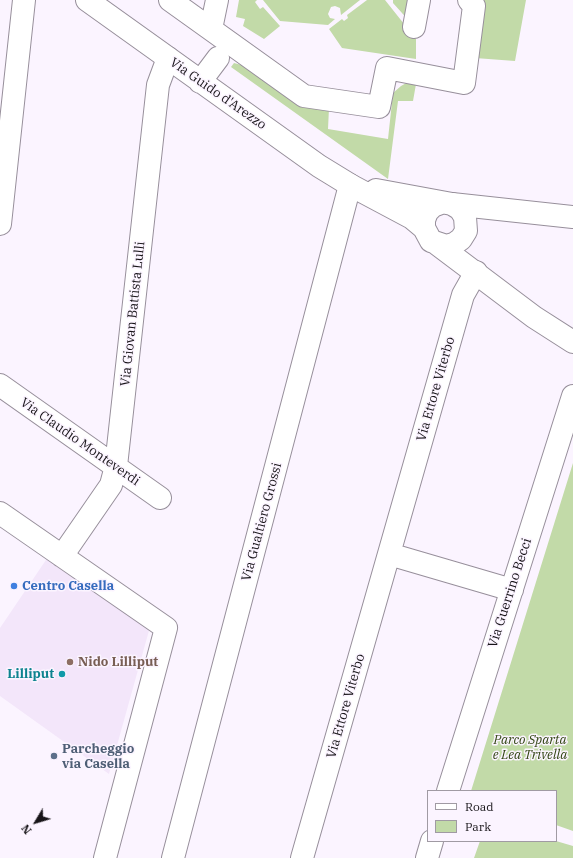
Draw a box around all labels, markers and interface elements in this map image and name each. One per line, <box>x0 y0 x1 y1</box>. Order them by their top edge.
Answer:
street label: Via Guido d'Arezzo <box>167 55 269 133</box>
street label: Via Giovan Battista Lulli <box>118 241 148 387</box>
street label: Via Ettore Viterbo <box>414 335 458 443</box>
street label: Via Claudio Monteverdi <box>17 395 143 489</box>
street label: Via Gualtiero Grossi <box>239 461 285 583</box>
street label: Via Guerrino Becci <box>485 536 535 650</box>
place label: Centro Casella <box>22 578 114 594</box>
marker: Centro Casella <box>9 581 19 591</box>
street label: Via Ettore Viterbo <box>324 652 368 760</box>
place label: Nido Lilliput <box>78 654 158 670</box>
marker: Nido Lilliput <box>65 657 75 667</box>
place label: Lilliput <box>7 666 54 682</box>
marker: Lilliput <box>57 669 67 679</box>
park label: Parco Sparta e Lea Trivella <box>493 732 567 763</box>
place label: Parcheggio via Casella <box>62 741 134 772</box>
marker: Parcheggio via Casella <box>49 751 59 761</box>
legend <box>427 790 557 842</box>
text: Road <box>465 799 494 814</box>
north arrow <box>16 802 56 842</box>
text: Park <box>465 819 491 834</box>
text: N <box>18 822 35 837</box>

